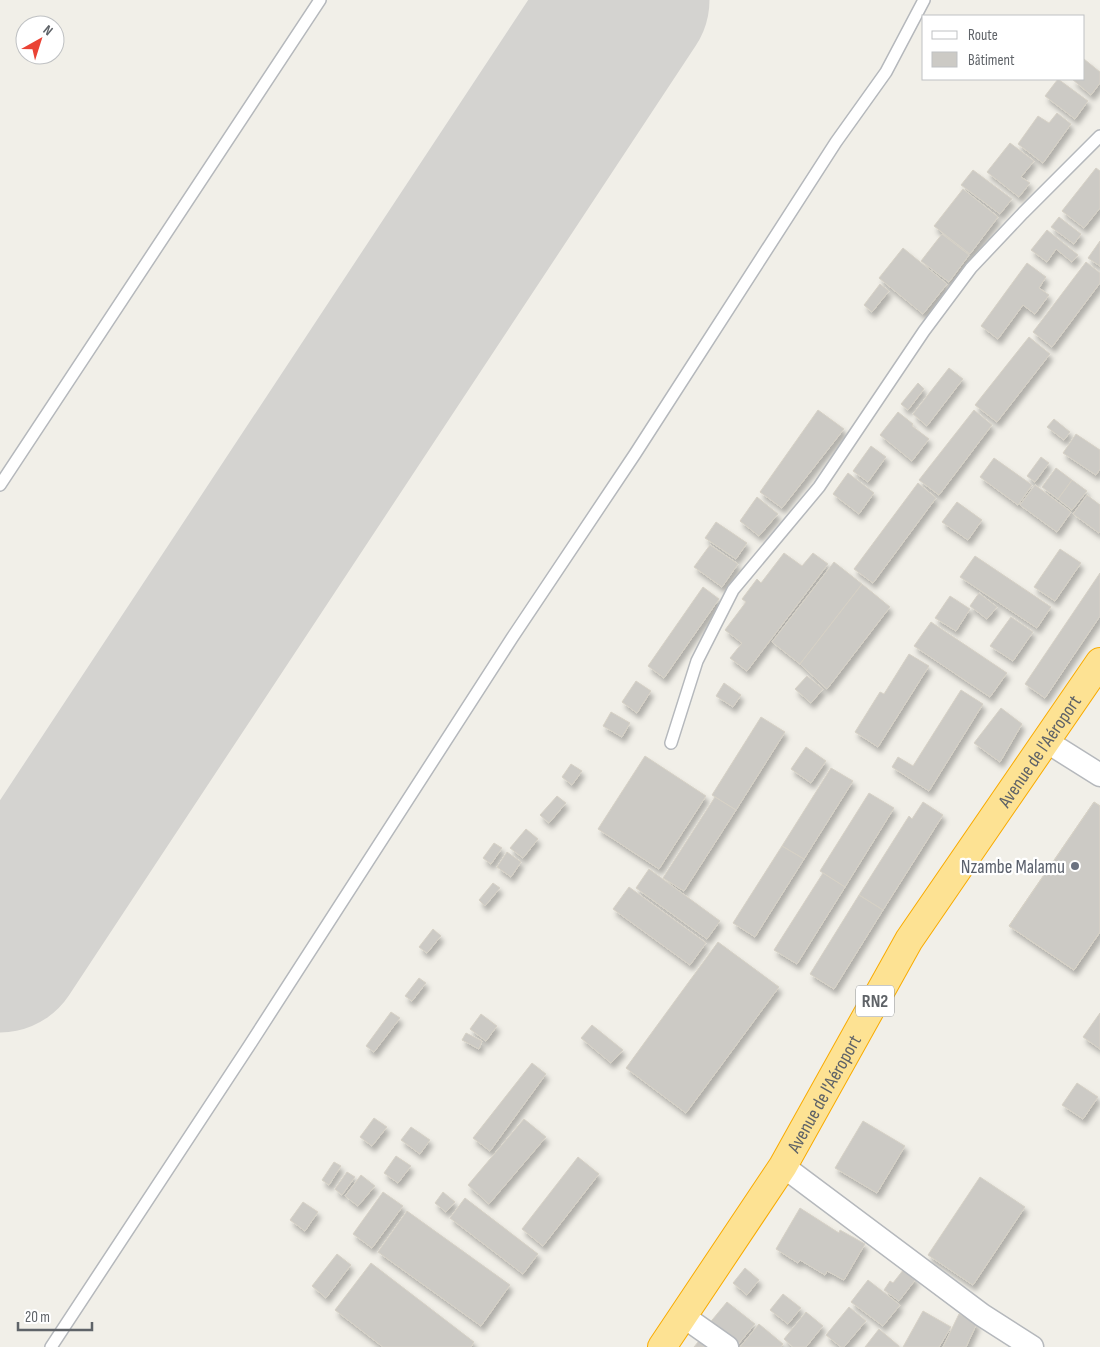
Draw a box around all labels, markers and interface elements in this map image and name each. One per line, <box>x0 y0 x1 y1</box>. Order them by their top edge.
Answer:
north arrow <box>15 15 65 65</box>
legend <box>922 15 1085 80</box>
text: N <box>40 21 56 39</box>
text: Route <box>968 26 998 45</box>
text: Bâtiment <box>968 51 1015 70</box>
street label: Avenue de l'Aéroport <box>993 691 1087 813</box>
place label: Nzambe Malamu <box>961 856 1065 879</box>
marker: Nzambe Malamu <box>1069 860 1081 872</box>
road number: RN2 <box>856 986 894 1016</box>
street label: Avenue de l'Aéroport <box>782 1031 867 1158</box>
scale bar <box>18 1300 91 1332</box>
text: 20 m <box>25 1308 50 1327</box>

